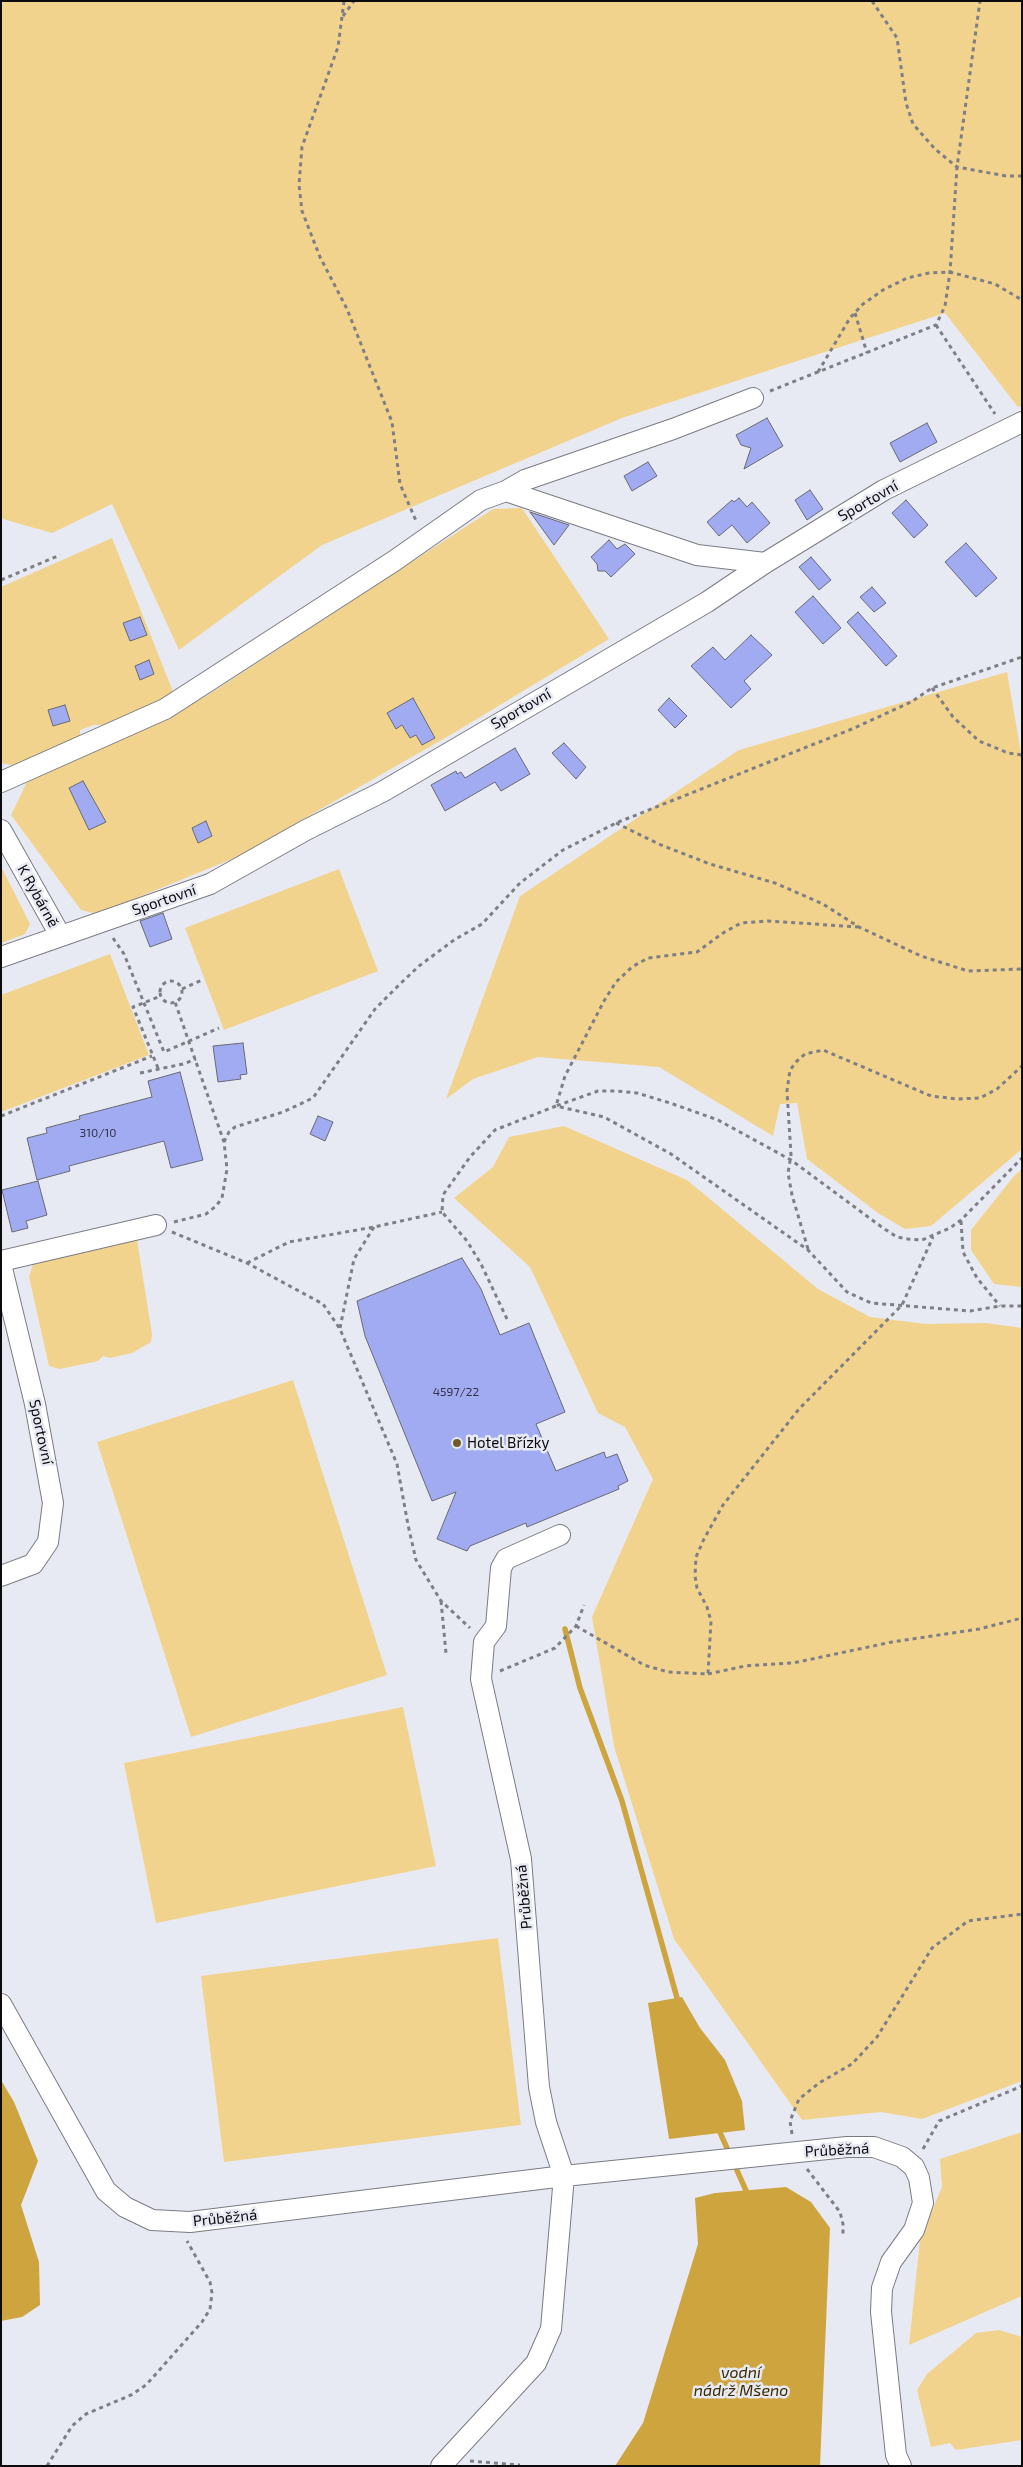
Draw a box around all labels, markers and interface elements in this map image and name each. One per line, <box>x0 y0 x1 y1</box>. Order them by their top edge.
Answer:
street label: Sportovní <box>835 477 901 525</box>
street label: Sportovní <box>488 685 554 733</box>
street label: K Rybárně <box>13 861 63 931</box>
street label: Sportovní <box>130 881 198 919</box>
house number: 310/10 <box>80 1126 116 1140</box>
house number: 4597/22 <box>433 1385 479 1399</box>
street label: Sportovní <box>25 1398 57 1466</box>
place label: Hotel Břízky <box>467 1434 549 1452</box>
marker: Hotel Břízky <box>451 1437 463 1449</box>
street label: Průběžná <box>512 1864 536 1930</box>
street label: Průběžná <box>804 2139 870 2161</box>
street label: Průběžná <box>192 2206 258 2230</box>
water label: vodní nádrž Mšeno <box>694 2363 788 2401</box>

